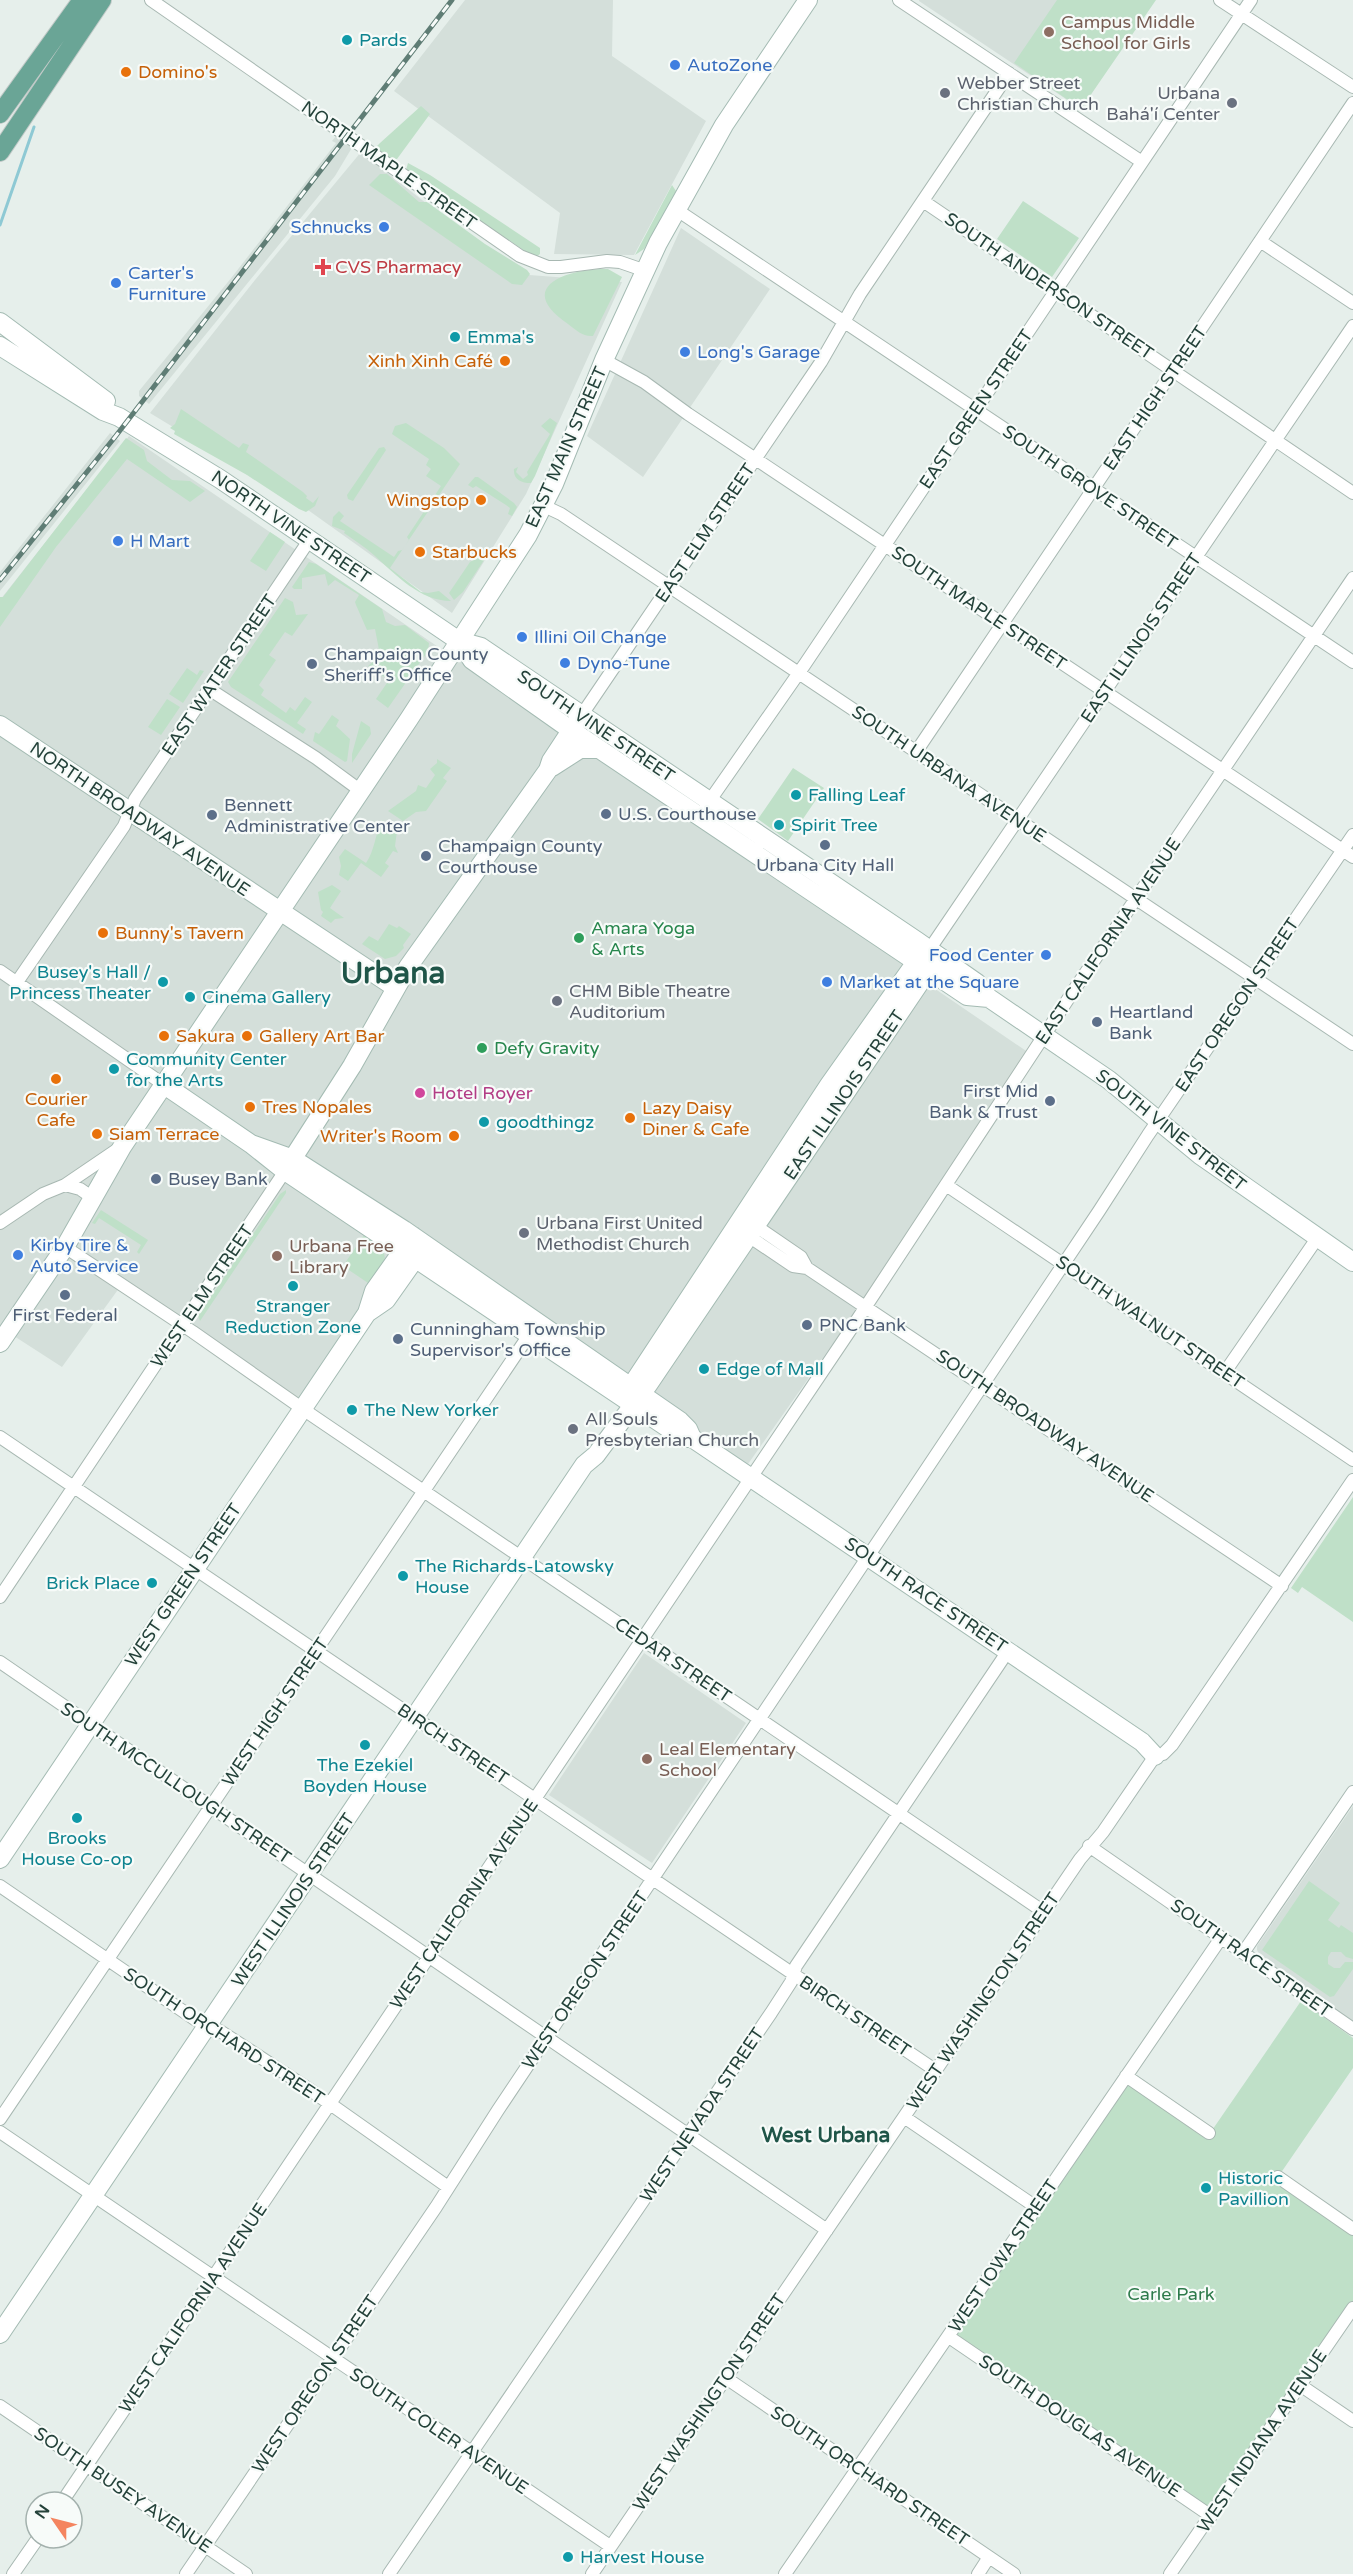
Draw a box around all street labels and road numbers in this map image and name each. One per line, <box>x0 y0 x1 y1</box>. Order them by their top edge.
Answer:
street label: NORTH MAPLE STREET <box>297 96 481 234</box>
street label: SOUTH ANDERSON STREET <box>940 208 1158 364</box>
street label: EAST HIGH STREET <box>1098 321 1212 475</box>
street label: EAST GREEN STREET <box>914 325 1038 493</box>
street label: EAST MAIN STREET <box>521 363 611 531</box>
street label: SOUTH GROVE STREET <box>998 420 1182 554</box>
street label: EAST ELM STREET <box>650 459 760 607</box>
street label: NORTH VINE STREET <box>207 465 375 589</box>
street label: SOUTH MAPLE STREET <box>887 541 1071 675</box>
street label: EAST ILLINOIS STREET <box>1076 549 1206 727</box>
street label: EAST WATER STREET <box>157 590 281 760</box>
street label: SOUTH VINE STREET <box>513 665 679 787</box>
street label: SOUTH URBANA AVENUE <box>848 701 1050 847</box>
street label: NORTH BROADWAY AVENUE <box>26 737 254 901</box>
street label: EAST CALIFORNIA AVENUE <box>1031 834 1185 1048</box>
street label: EAST OREGON STREET <box>1170 914 1304 1096</box>
street label: EAST ILLINOIS STREET <box>779 1006 909 1184</box>
street label: SOUTH VINE STREET <box>1091 1064 1251 1196</box>
street label: WEST ELM STREET <box>146 1220 258 1372</box>
street label: SOUTH WALNUT STREET <box>1052 1251 1248 1393</box>
street label: SOUTH BROADWAY AVENUE <box>932 1345 1158 1507</box>
street label: WEST GREEN STREET <box>120 1499 246 1671</box>
street label: SOUTH RACE STREET <box>841 1532 1012 1658</box>
street label: CEDAR STREET <box>610 1613 736 1707</box>
street label: WEST HIGH STREET <box>217 1633 333 1790</box>
street label: SOUTH MCCULLOUGH STREET <box>57 1697 295 1869</box>
street label: BIRCH STREET <box>393 1699 513 1789</box>
street label: WEST CALIFORNIA AVENUE <box>385 1795 543 2013</box>
street label: WEST ILLINOIS STREET <box>227 1809 359 1991</box>
street label: WEST OREGON STREET <box>517 1887 653 2073</box>
street label: WEST WASHINGTON STREET <box>902 1888 1064 2114</box>
street label: SOUTH RACE STREET <box>1166 1894 1336 2022</box>
street label: SOUTH ORCHARD STREET <box>120 1963 328 2109</box>
street label: BIRCH STREET <box>795 1971 915 2061</box>
street label: WEST NEVADA STREET <box>635 2023 769 2207</box>
street label: WEST IOWA STREET <box>944 2175 1062 2337</box>
street label: WEST CALIFORNIA AVENUE <box>114 2199 272 2417</box>
street label: WEST WASHINGTON STREET <box>628 2289 790 2515</box>
street label: WEST OREGON STREET <box>247 2291 383 2477</box>
street label: WEST INDIANA AVENUE <box>1192 2345 1332 2537</box>
street label: SOUTH DOUGLAS AVENUE <box>975 2350 1185 2502</box>
street label: SOUTH COLER AVENUE <box>345 2363 533 2499</box>
street label: SOUTH ORCHARD STREET <box>767 2401 973 2551</box>
street label: SOUTH BUSEY AVENUE <box>30 2422 216 2558</box>

